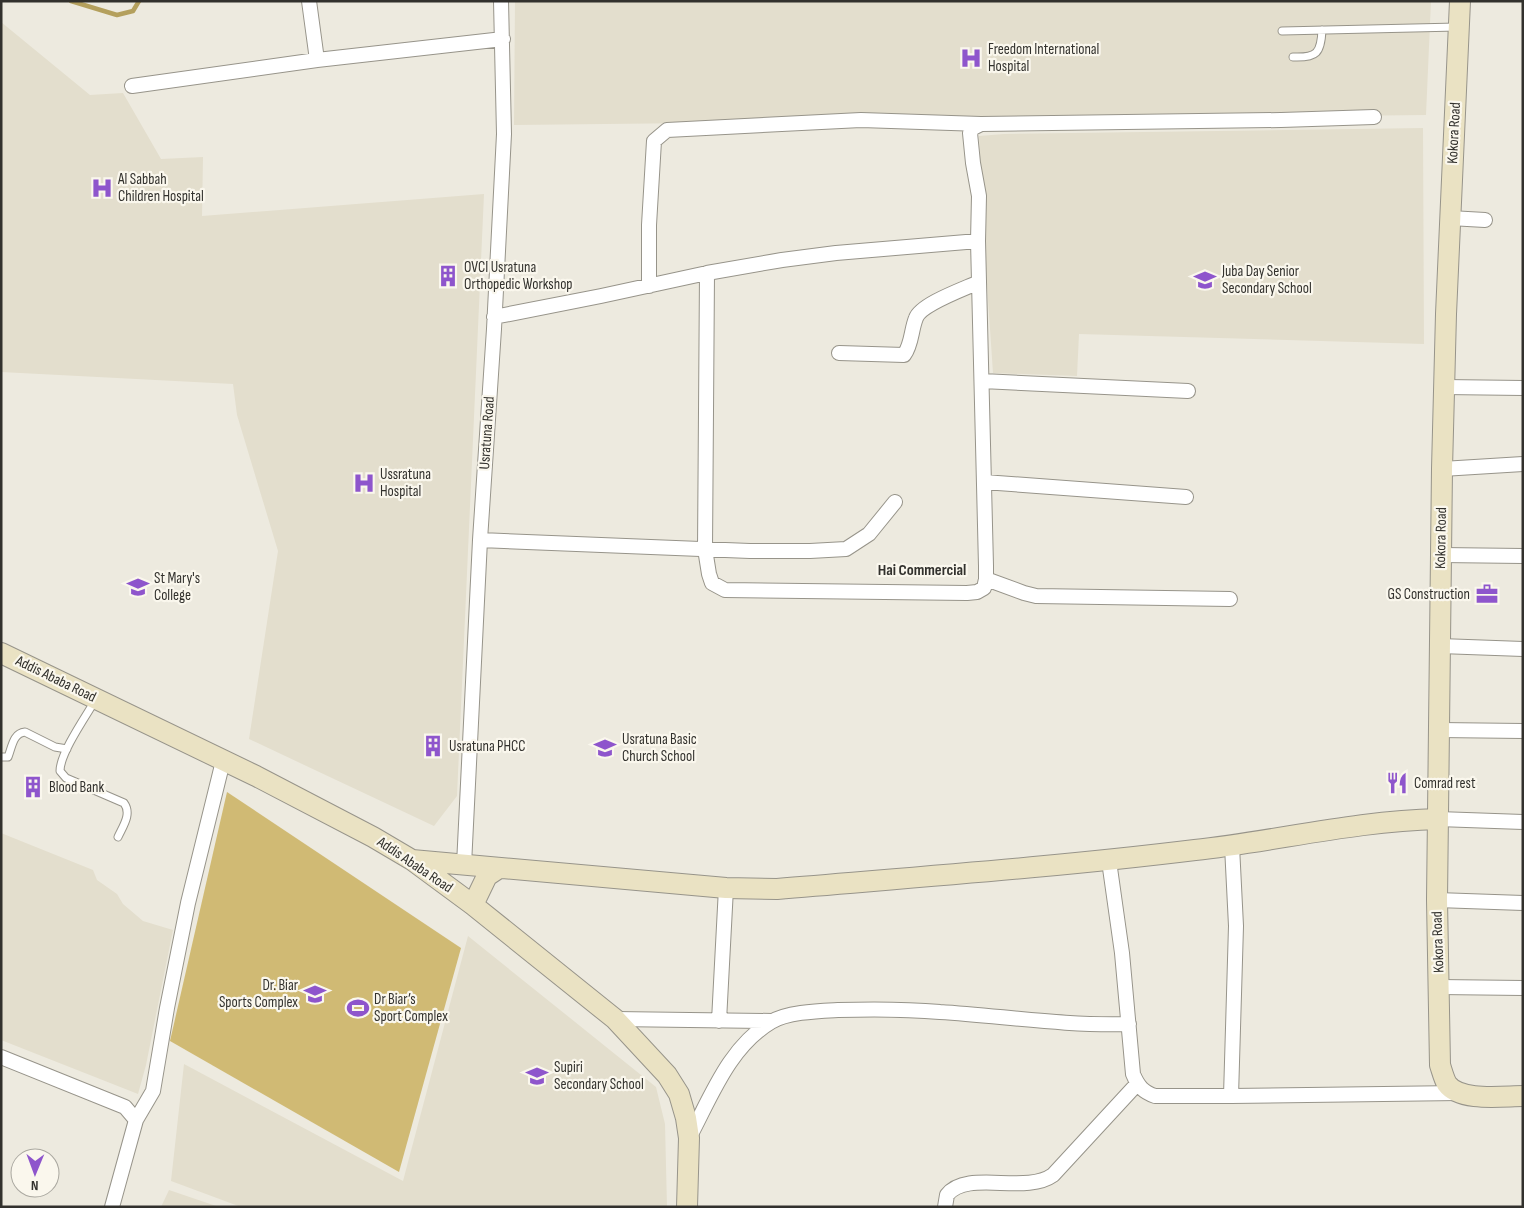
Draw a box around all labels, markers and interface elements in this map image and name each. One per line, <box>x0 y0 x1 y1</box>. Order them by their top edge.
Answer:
place label: Freedom International Hospital <box>988 40 1099 76</box>
hospital icon: Freedom International Hospital <box>958 45 984 71</box>
street label: Kokora Road <box>1443 102 1465 164</box>
place label: Al Sabbah Children Hospital <box>117 170 204 206</box>
hospital icon: Al Sabbah Children Hospital <box>89 175 115 201</box>
place label: OVCI Usratuna Orthopedic Workshop <box>464 258 573 294</box>
place label: Juba Day Senior Secondary School <box>1221 262 1312 298</box>
building icon: OVCI Usratuna Orthopedic Workshop <box>435 263 461 289</box>
school or university icon: Juba Day Senior Secondary School <box>1192 267 1218 293</box>
street label: Usratuna Road <box>475 396 499 470</box>
place label: Ussratuna Hospital <box>380 465 431 501</box>
hospital icon: Ussratuna Hospital <box>351 470 377 496</box>
street label: Kokora Road <box>1431 507 1451 569</box>
district label: Hai Commercial <box>878 561 966 580</box>
place label: St Mary's College <box>154 569 200 605</box>
school or university icon: St Mary's College <box>125 574 151 600</box>
office icon: GS Construction <box>1474 581 1500 607</box>
place label: GS Construction <box>1387 585 1470 604</box>
street label: Addis Ababa Road <box>12 651 99 707</box>
place label: Usratuna Basic Church School <box>622 730 697 766</box>
building icon: Usratuna PHCC <box>420 733 446 759</box>
school or university icon: Usratuna Basic Church School <box>592 735 618 761</box>
place label: Usratuna PHCC <box>449 737 526 756</box>
restaurant icon: Comrad rest <box>1384 770 1410 796</box>
building icon: Blood Bank <box>20 774 46 800</box>
place label: Comrad rest <box>1414 774 1476 793</box>
place label: Blood Bank <box>49 778 104 797</box>
street label: Addis Ababa Road <box>373 832 456 897</box>
street label: Kokora Road <box>1427 911 1449 973</box>
place label: Dr. Biar Sports Complex <box>219 976 299 1012</box>
school or university icon: Dr. Biar Sports Complex <box>302 981 328 1007</box>
place label: Dr Biar’s Sport Complex <box>374 990 448 1026</box>
sports icon: Dr Biar’s Sport Complex <box>345 995 371 1021</box>
place label: Supiri Secondary School <box>554 1058 644 1094</box>
school or university icon: Supiri Secondary School <box>524 1063 550 1089</box>
north arrow <box>10 1148 60 1198</box>
text: N <box>31 1177 39 1194</box>

